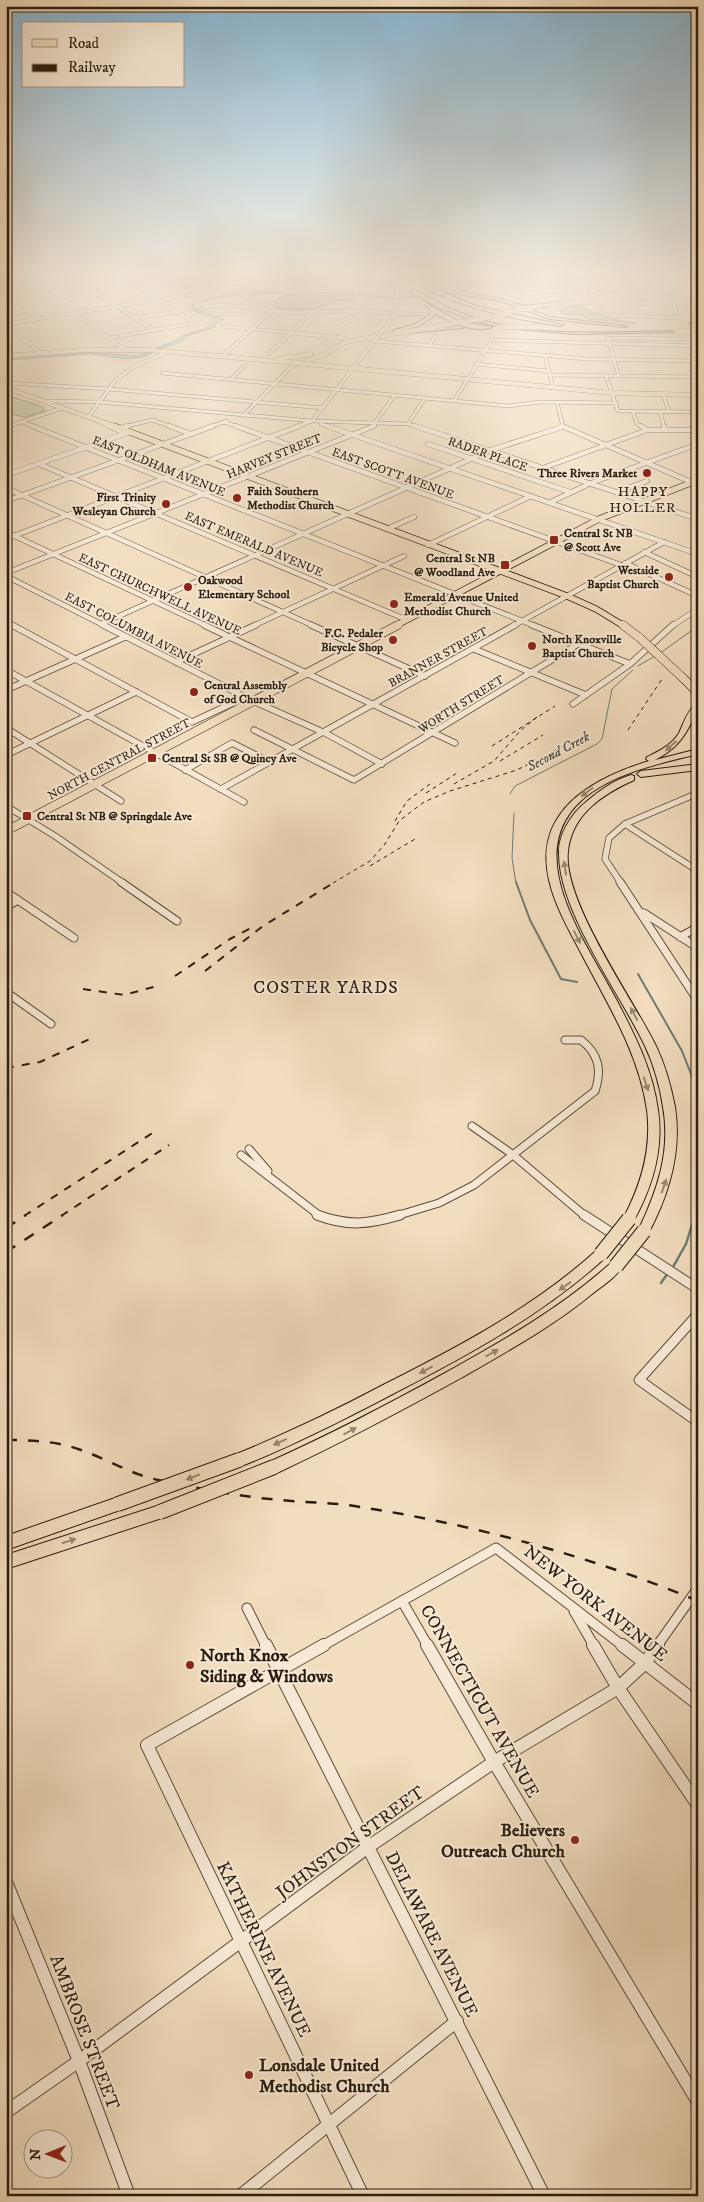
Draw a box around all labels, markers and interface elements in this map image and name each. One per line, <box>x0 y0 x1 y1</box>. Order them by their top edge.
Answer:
legend <box>22 22 185 88</box>
text: Road <box>68 34 100 53</box>
text: Railway <box>68 58 116 77</box>
street label: HARVEY STREET <box>224 431 324 482</box>
street label: EAST OLDHAM AVENUE <box>90 433 228 500</box>
street label: RADER PLACE <box>446 434 530 475</box>
street label: EAST SCOTT AVENUE <box>330 444 456 503</box>
place label: Three Rivers Market <box>536 466 637 481</box>
marker: Three Rivers Market <box>641 467 653 479</box>
district label: HAPPY HOLLER <box>610 483 676 517</box>
place label: Faith Southern Methodist Church <box>247 484 335 513</box>
place label: First Trinity Wesleyan Church <box>72 490 157 519</box>
marker: Faith Southern Methodist Church <box>231 492 243 504</box>
marker: First Trinity Wesleyan Church <box>160 498 172 510</box>
street label: EAST EMERALD AVENUE <box>182 508 326 581</box>
place label: Central St NB @ Scott Ave <box>564 526 633 555</box>
marker: Central St NB @ Scott Ave <box>548 534 560 546</box>
street label: EAST CHURCHWELL AVENUE <box>76 550 244 639</box>
place label: Central St NB @ Woodland Ave <box>414 551 495 580</box>
marker: Central St NB @ Woodland Ave <box>499 559 511 571</box>
place label: Westside Baptist Church <box>587 563 660 592</box>
marker: Westside Baptist Church <box>663 571 675 583</box>
place label: Oakwood Elementary School <box>198 573 290 602</box>
marker: Oakwood Elementary School <box>182 581 194 593</box>
street label: EAST COLUMBIA AVENUE <box>62 589 206 672</box>
place label: Emerald Avenue United Methodist Church <box>404 590 519 619</box>
marker: Emerald Avenue United Methodist Church <box>388 598 400 610</box>
street label: BRANNER STREET <box>386 624 491 691</box>
place label: F.C. Pedaler Bicycle Shop <box>321 626 384 655</box>
place label: North Knoxville Baptist Church <box>542 632 622 661</box>
marker: F.C. Pedaler Bicycle Shop <box>387 634 399 646</box>
marker: North Knoxville Baptist Church <box>526 640 538 652</box>
street label: WORTH STREET <box>415 672 507 737</box>
place label: Central Assembly of God Church <box>204 678 287 707</box>
marker: Central Assembly of God Church <box>188 686 200 698</box>
street label: NORTH CENTRAL STREET <box>45 715 193 804</box>
water label: Second Creek <box>523 728 593 776</box>
one-way arrow <box>665 740 677 752</box>
place label: Central St SB @ Quincy Ave <box>162 751 297 766</box>
marker: Central St SB @ Quincy Ave <box>146 752 158 764</box>
one-way arrow <box>581 787 594 798</box>
place label: Central St NB @ Springdale Ave <box>37 809 192 824</box>
marker: Central St NB @ Springdale Ave <box>21 810 33 822</box>
one-way arrow <box>561 860 569 876</box>
one-way arrow <box>574 930 582 944</box>
district label: COSTER YARDS <box>253 977 399 999</box>
one-way arrow <box>629 1008 638 1021</box>
one-way arrow <box>643 1076 651 1091</box>
one-way arrow <box>661 1179 668 1194</box>
one-way arrow <box>558 1281 572 1291</box>
one-way arrow <box>485 1349 500 1357</box>
one-way arrow <box>419 1366 433 1374</box>
one-way arrow <box>342 1427 357 1435</box>
one-way arrow <box>273 1438 287 1446</box>
one-way arrow <box>186 1474 201 1481</box>
one-way arrow <box>62 1537 77 1545</box>
street label: NEW YORK AVENUE <box>519 1541 672 1667</box>
street label: CONNECTICUT AVENUE <box>415 1601 544 1802</box>
place label: North Knox Siding & Windows <box>200 1645 333 1688</box>
marker: North Knox Siding & Windows <box>184 1659 196 1671</box>
street label: JOHNSTON STREET <box>271 1781 429 1905</box>
place label: Believers Outreach Church <box>441 1820 566 1863</box>
marker: Believers Outreach Church <box>569 1834 581 1846</box>
street label: DELAWARE AVENUE <box>380 1848 482 2021</box>
street label: KATHERINE AVENUE <box>211 1858 315 2041</box>
street label: AMBROSE STREET <box>44 1952 124 2113</box>
place label: Lonsdale United Methodist Church <box>259 2055 390 2098</box>
marker: Lonsdale United Methodist Church <box>243 2069 255 2081</box>
north arrow <box>22 2130 72 2180</box>
text: N <box>27 2148 45 2160</box>

